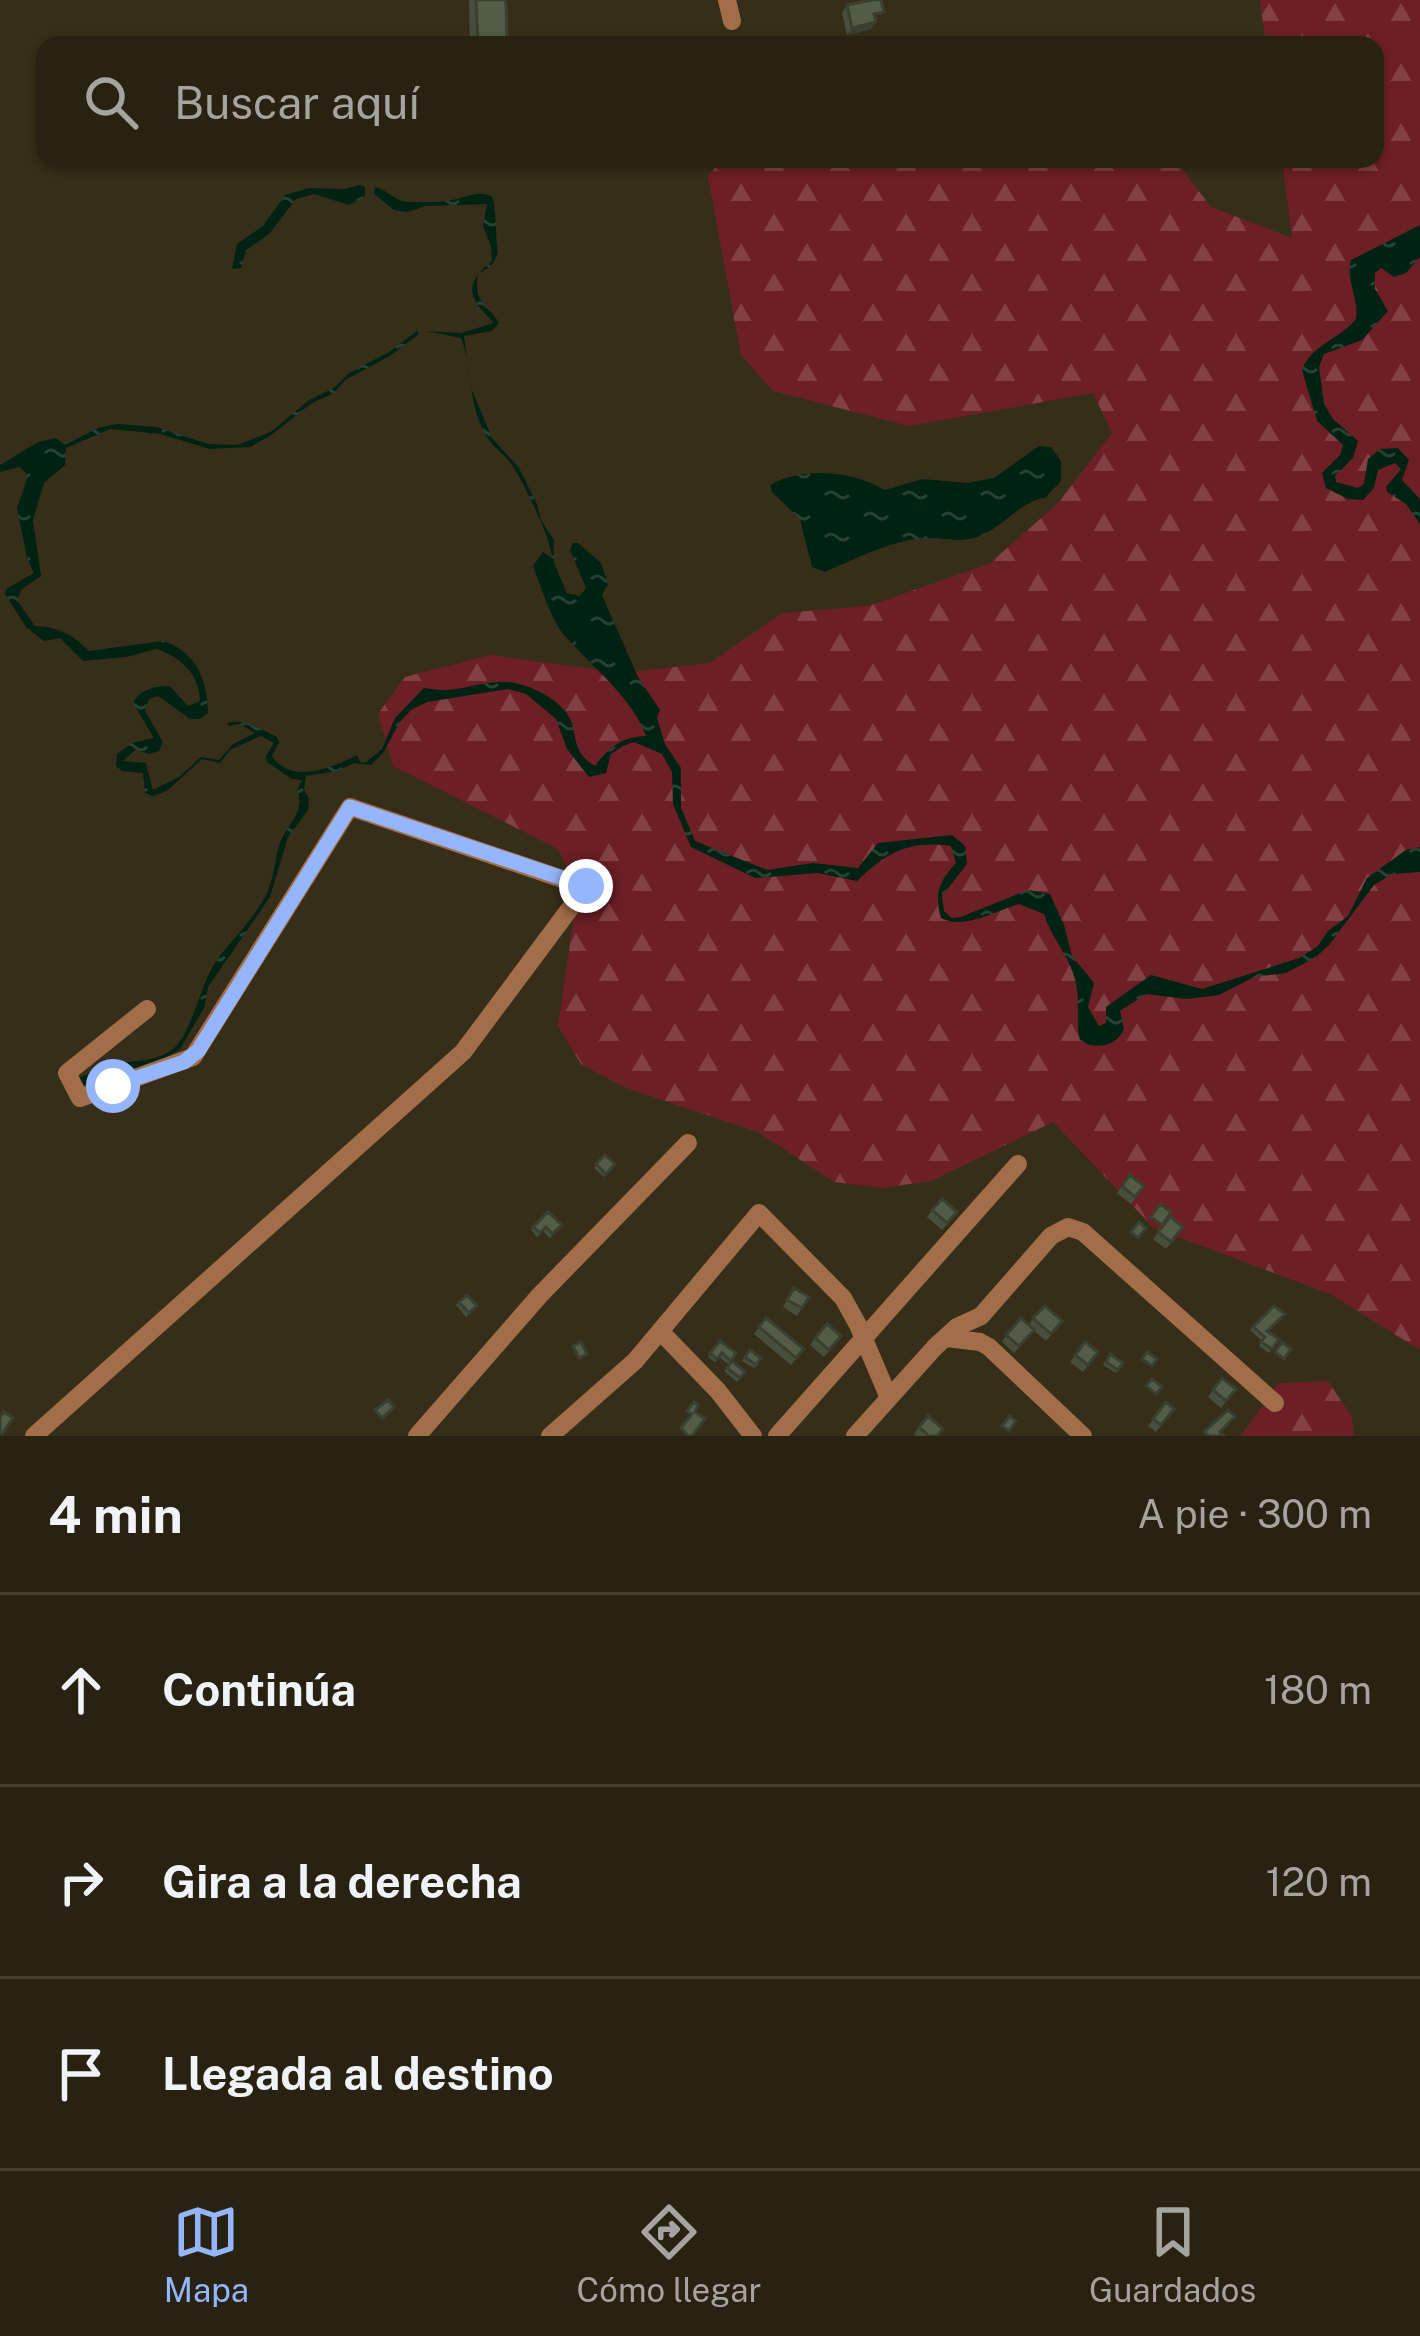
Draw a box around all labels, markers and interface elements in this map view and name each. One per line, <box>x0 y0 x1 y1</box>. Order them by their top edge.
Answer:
search box <box>36 36 1384 168</box>
icon: search <box>78 69 144 135</box>
text: Buscar aquí <box>174 76 420 129</box>
route end <box>559 859 613 913</box>
route start <box>86 1059 140 1113</box>
text: 4 min <box>48 1485 183 1544</box>
text: A pie · 300 m <box>1137 1491 1372 1537</box>
icon: ahead <box>48 1657 114 1723</box>
text: Continúa <box>162 1663 356 1716</box>
text: 180 m <box>1264 1667 1372 1713</box>
icon: right <box>48 1849 114 1915</box>
text: Gira a la derecha <box>162 1855 522 1908</box>
text: 120 m <box>1266 1859 1372 1905</box>
icon: arrive <box>48 2041 114 2107</box>
text: Llegada al destino <box>162 2047 554 2100</box>
tab: Mapa <box>164 2199 249 2309</box>
tab: Cómo llegar <box>577 2199 761 2309</box>
tab: Guardados <box>1089 2199 1256 2309</box>

